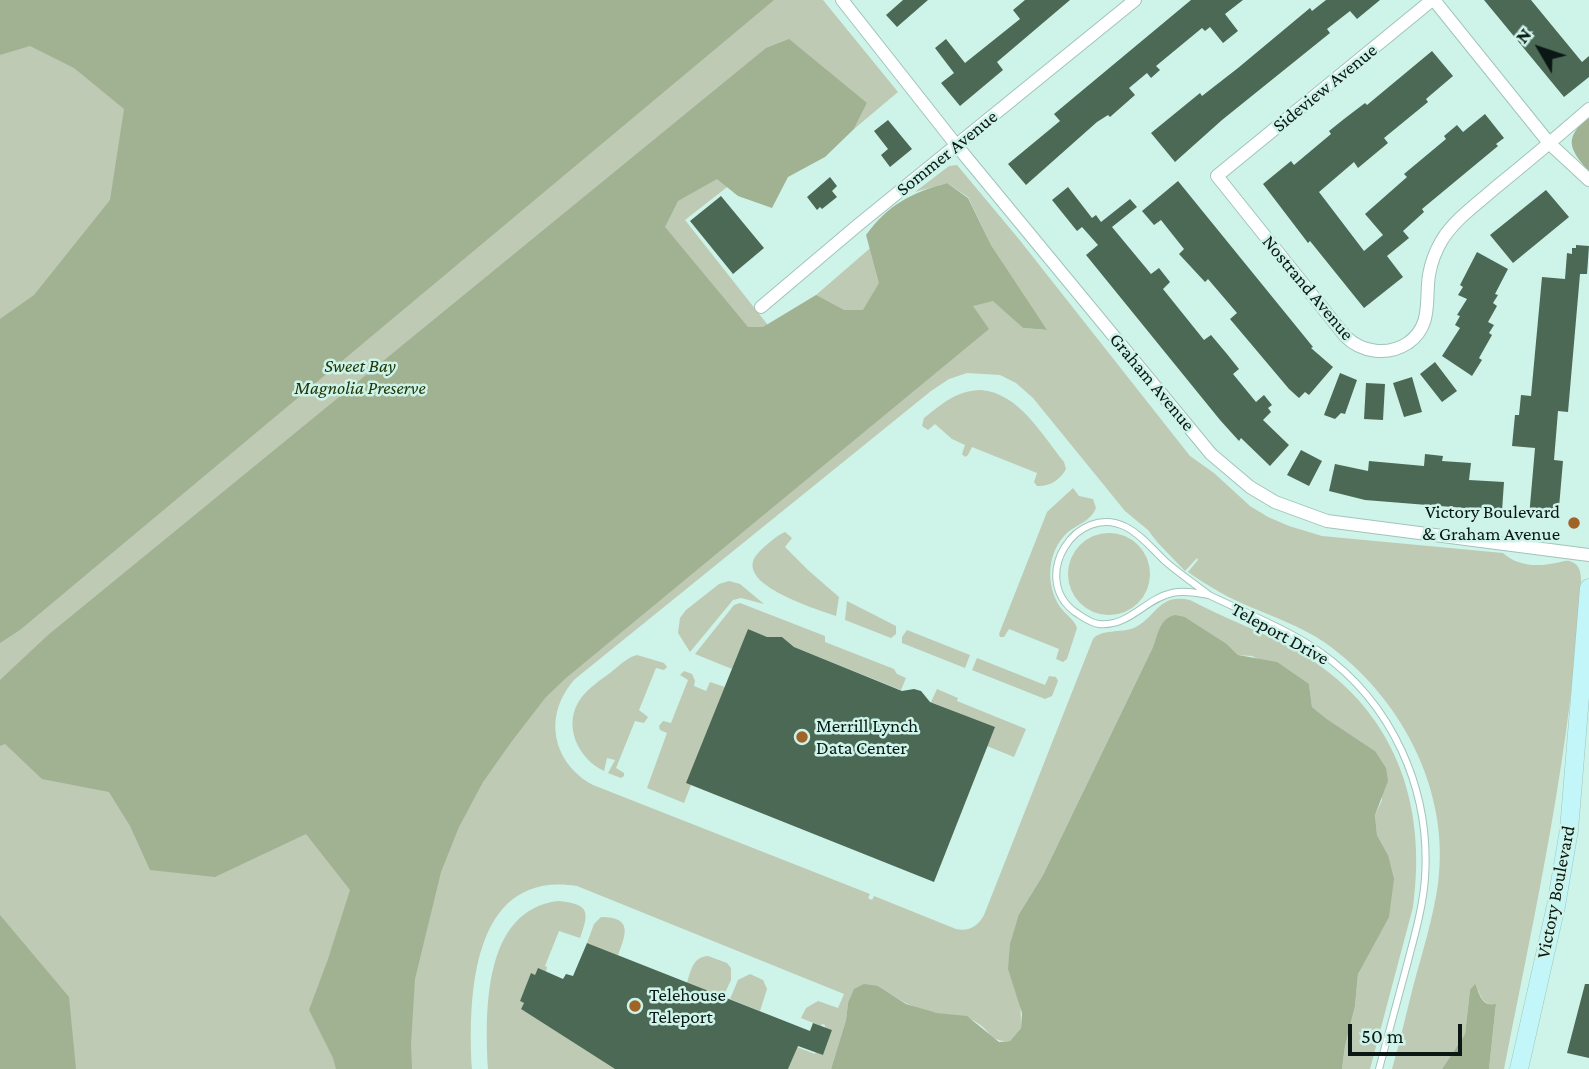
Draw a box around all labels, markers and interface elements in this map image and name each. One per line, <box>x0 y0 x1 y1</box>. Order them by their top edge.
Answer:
north arrow <box>1505 14 1575 84</box>
text: N <box>1511 24 1536 47</box>
street label: Sideview Avenue <box>1268 39 1382 137</box>
street label: Sommer Avenue <box>892 105 1002 201</box>
street label: Nostrand Avenue <box>1257 231 1359 345</box>
street label: Graham Avenue <box>1104 328 1200 436</box>
park label: Sweet Bay Magnolia Preserve <box>294 355 426 399</box>
place label: Victory Boulevard & Graham Avenue <box>1422 501 1560 545</box>
marker: Victory Boulevard & Graham Avenue <box>1566 515 1582 531</box>
street label: Teleport Drive <box>1227 598 1333 670</box>
place label: Merrill Lynch Data Center <box>816 715 918 759</box>
marker: Merrill Lynch Data Center <box>794 729 810 745</box>
street label: Victory Boulevard <box>1532 824 1580 960</box>
place label: Telehouse Teleport <box>649 984 726 1028</box>
marker: Telehouse Teleport <box>627 998 643 1014</box>
scale bar <box>1351 1010 1465 1054</box>
text: 50 m <box>1361 1024 1404 1048</box>

